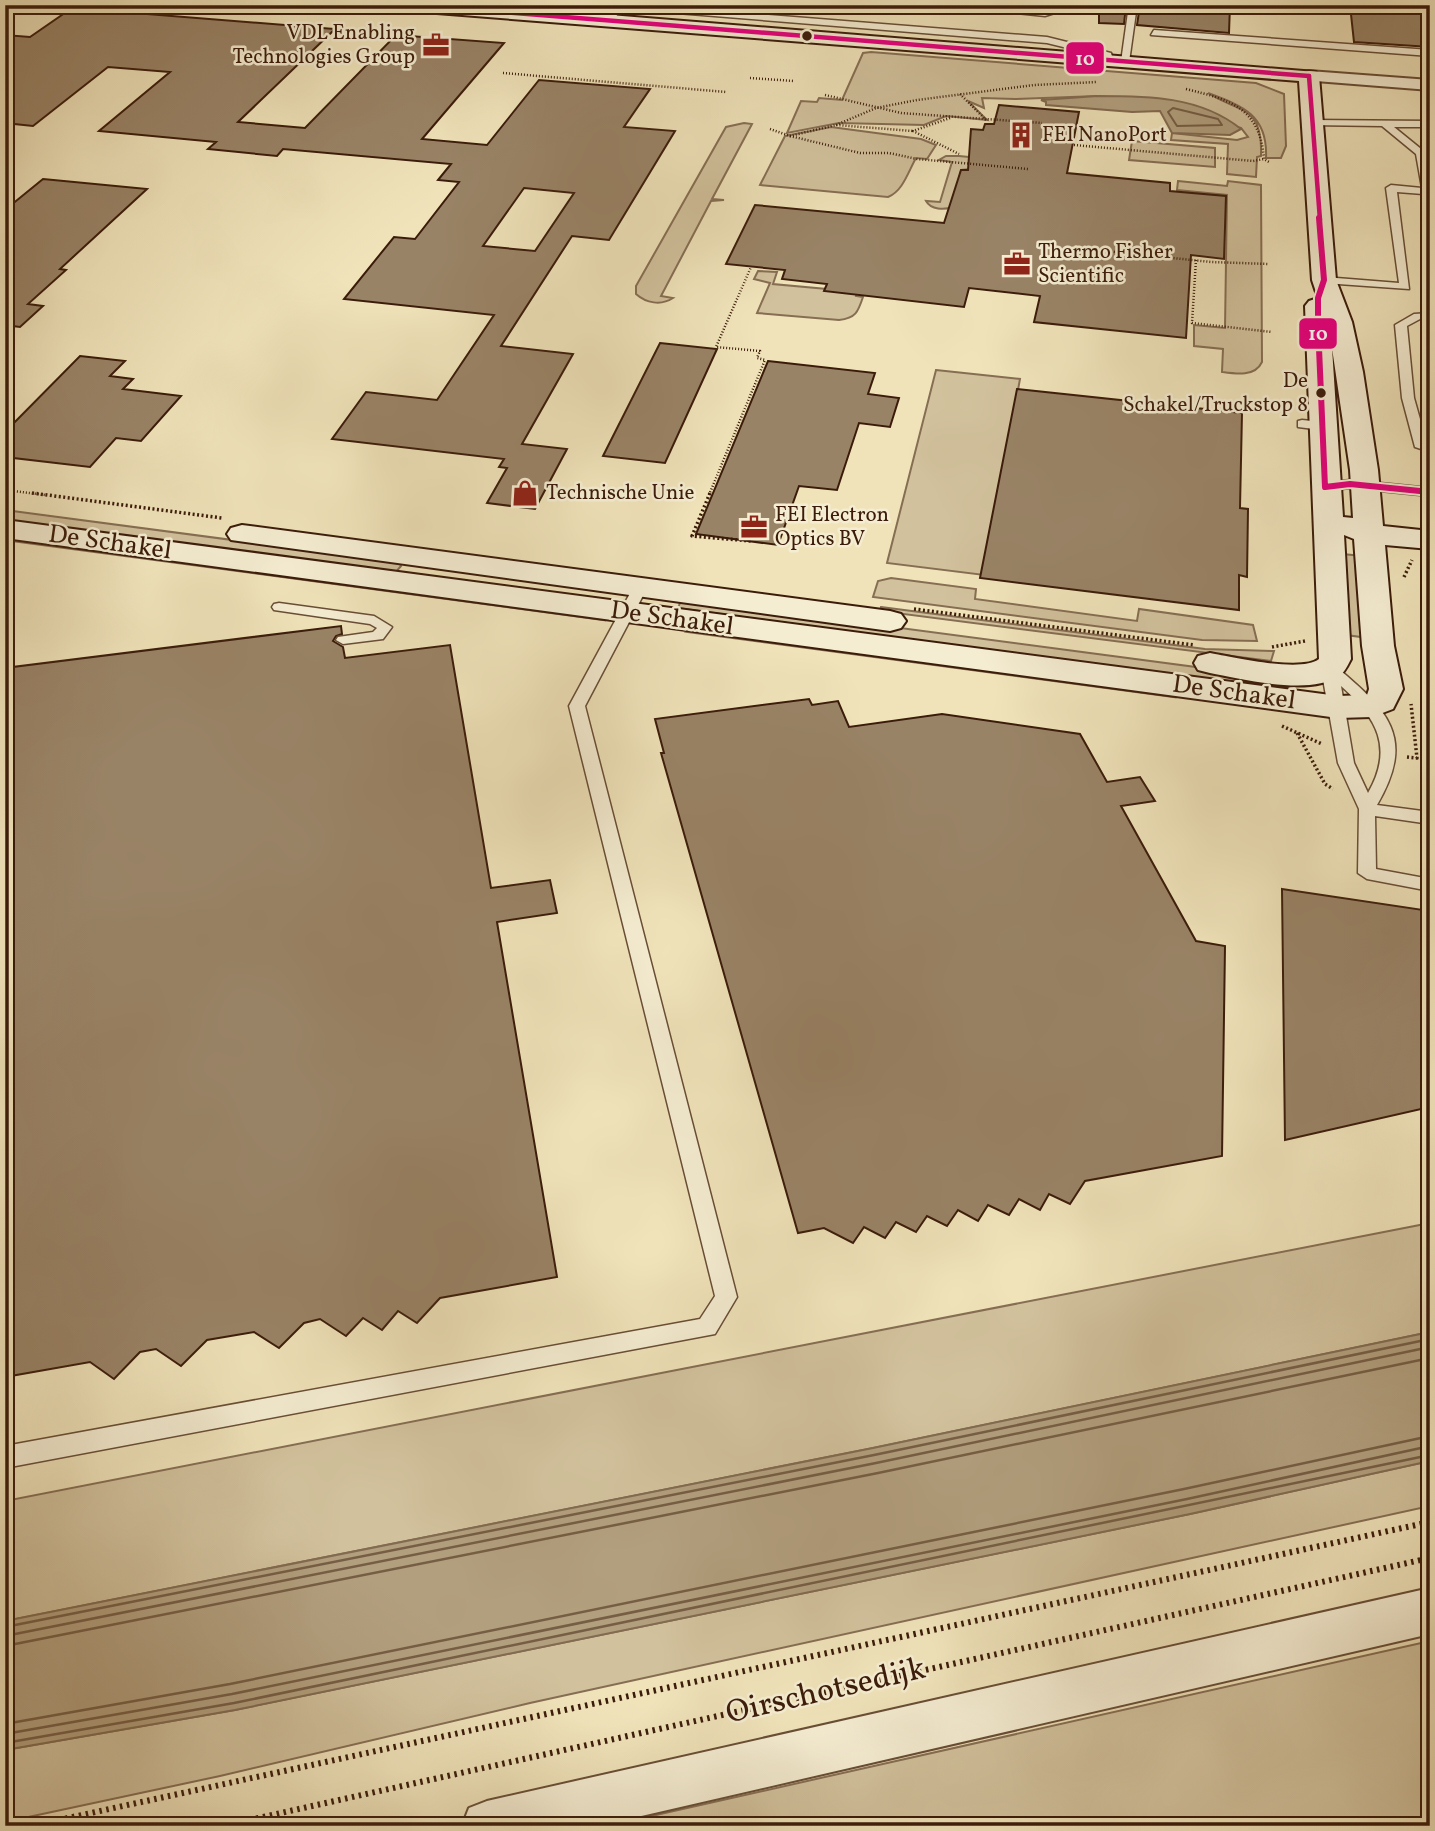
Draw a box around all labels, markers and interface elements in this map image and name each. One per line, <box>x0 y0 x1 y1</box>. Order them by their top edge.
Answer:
place label: VDL Enabling Technologies Group <box>233 19 415 72</box>
unlabelled marker <box>800 29 814 43</box>
office icon: VDL Enabling Technologies Group <box>421 30 451 60</box>
line badge: 10 <box>1065 41 1105 75</box>
text: 10 <box>1075 47 1095 73</box>
building icon: FEI NanoPort <box>1006 120 1036 150</box>
place label: FEI NanoPort <box>1042 121 1167 150</box>
place label: Thermo Fisher Scientific <box>1038 238 1173 291</box>
office icon: Thermo Fisher Scientific <box>1002 249 1032 279</box>
line badge: 10 <box>1298 317 1338 350</box>
text: 10 <box>1308 322 1328 348</box>
place label: De Schakel/Truckstop 8 <box>1123 367 1308 420</box>
marker: De Schakel/Truckstop 8 <box>1314 386 1328 400</box>
shop icon: Technische Unie <box>510 478 540 508</box>
place label: Technische Unie <box>546 479 695 508</box>
place label: FEI Electron Optics BV <box>775 501 889 554</box>
office icon: FEI Electron Optics BV <box>739 512 769 542</box>
street label: De Schakel <box>46 517 174 569</box>
street label: De Schakel <box>608 593 736 645</box>
street label: De Schakel <box>1170 667 1298 719</box>
street label: Oirschotsedijk <box>722 1648 930 1736</box>

